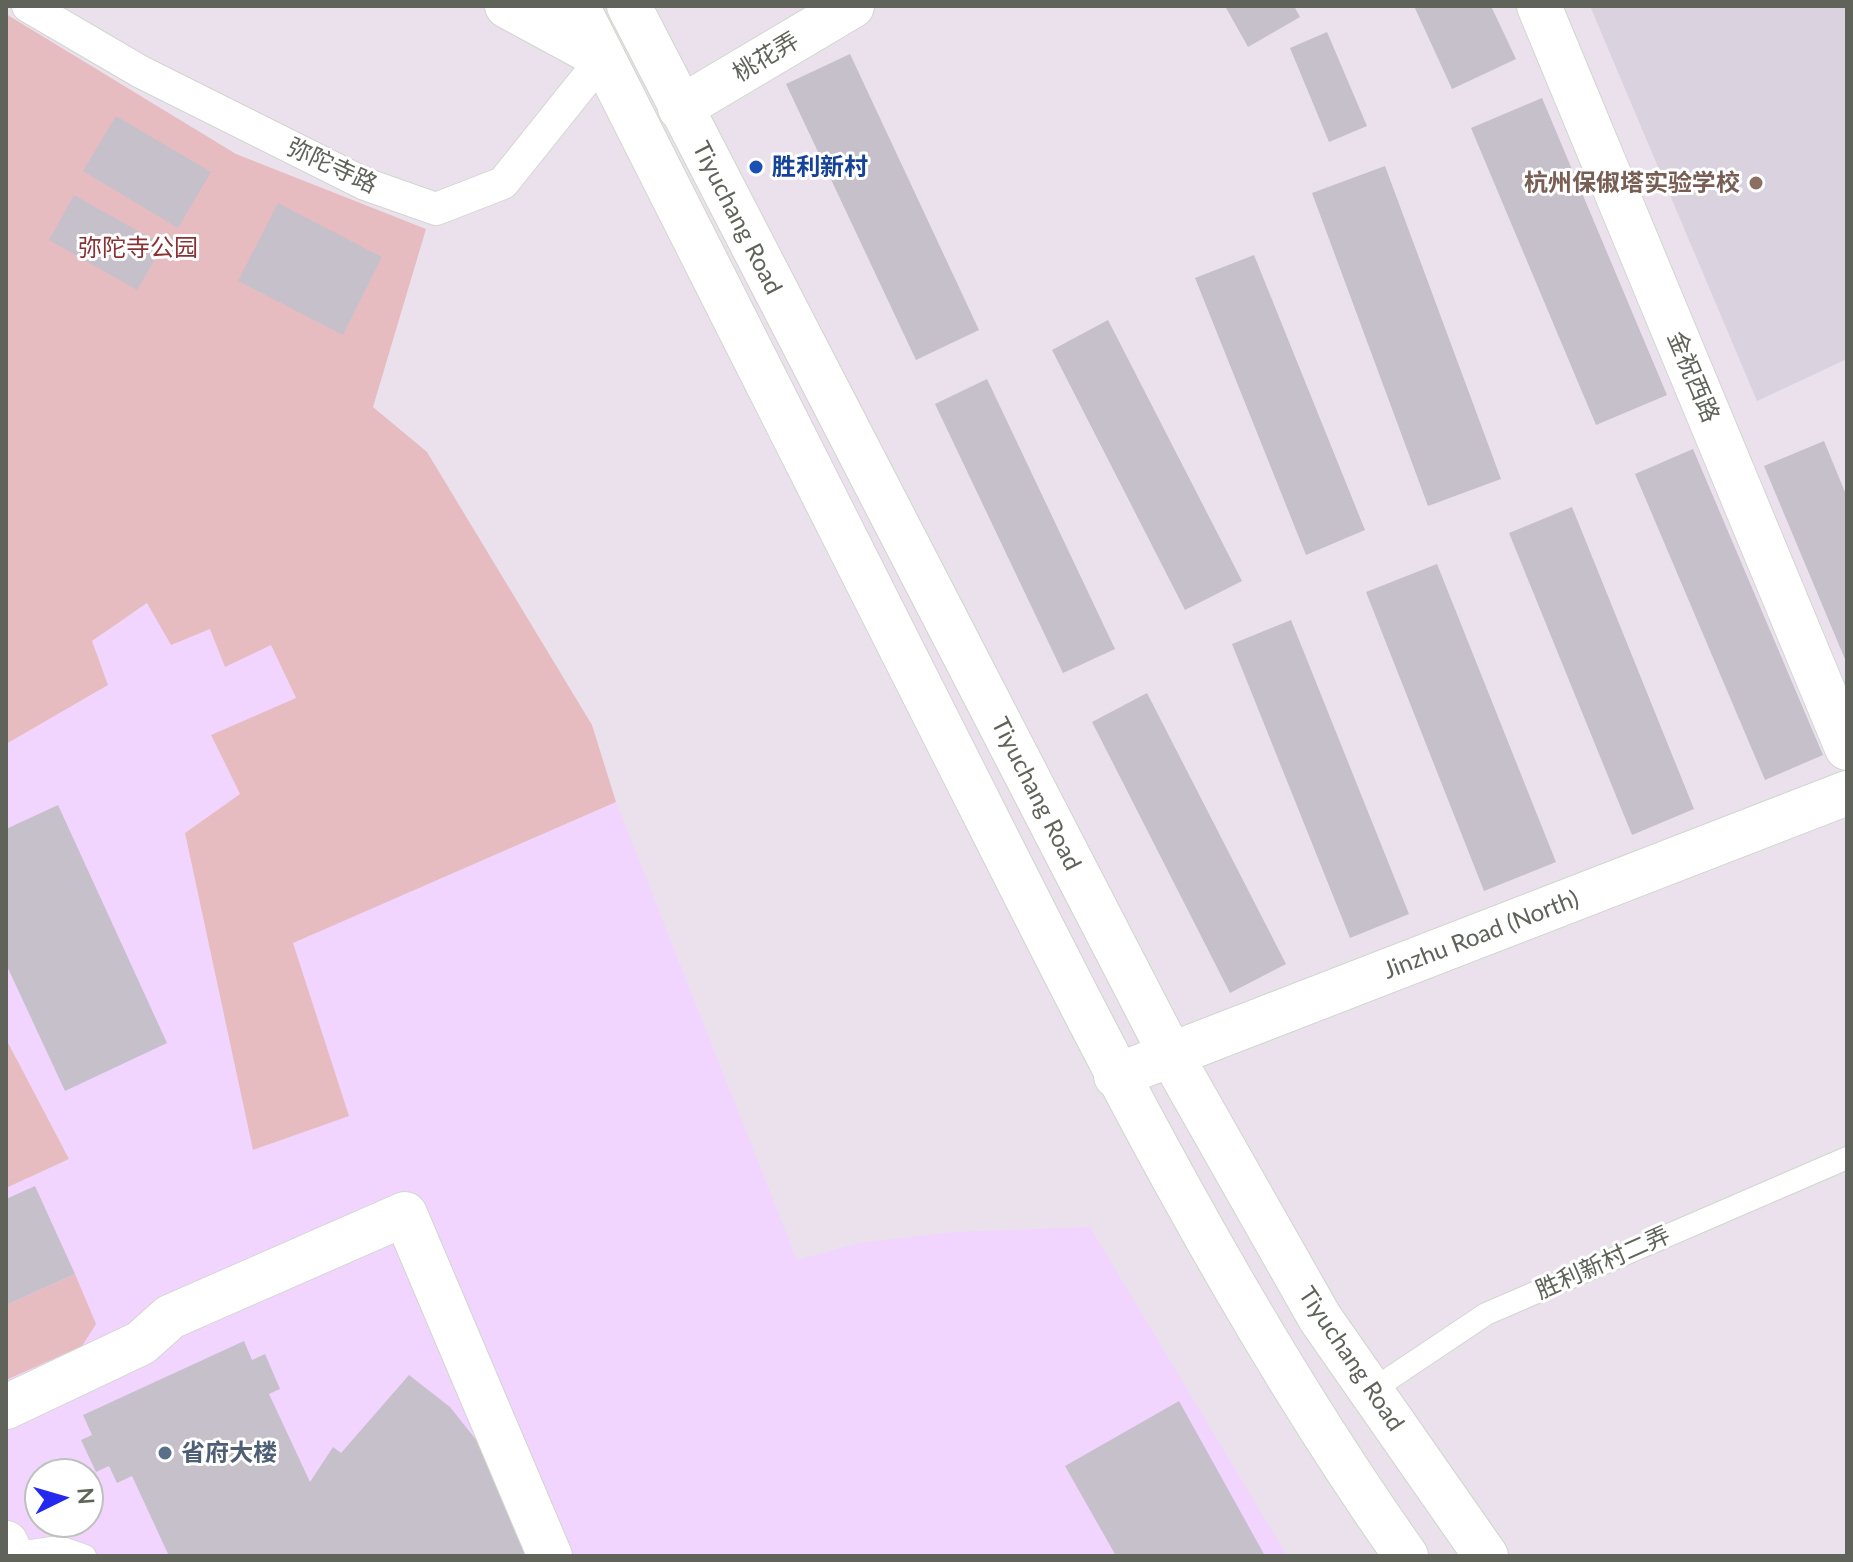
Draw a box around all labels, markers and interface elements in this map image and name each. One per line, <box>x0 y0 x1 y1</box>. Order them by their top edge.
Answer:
street label: 桃花弄 <box>728 26 804 88</box>
street label: 弥陀寺路 <box>282 133 382 199</box>
street label: Tiyuchang Road <box>686 137 788 299</box>
place label: 胜利新村 <box>772 153 868 181</box>
marker: 胜利新村 <box>747 158 765 176</box>
place label: 杭州保俶塔实验学校 <box>1524 169 1740 197</box>
marker: 杭州保俶塔实验学校 <box>1747 174 1765 192</box>
park label: 弥陀寺公园 <box>78 234 198 262</box>
street label: 金祝西路 <box>1661 327 1725 427</box>
street label: Tiyuchang Road <box>985 713 1087 875</box>
street label: Jinzhu Road (North) <box>1379 884 1583 986</box>
street label: 胜利新村二弄 <box>1531 1221 1675 1305</box>
street label: Tiyuchang Road <box>1292 1281 1410 1437</box>
place label: 省府大楼 <box>181 1439 277 1467</box>
marker: 省府大楼 <box>156 1444 174 1462</box>
north arrow <box>24 1458 104 1538</box>
text: N <box>72 1486 101 1506</box>

